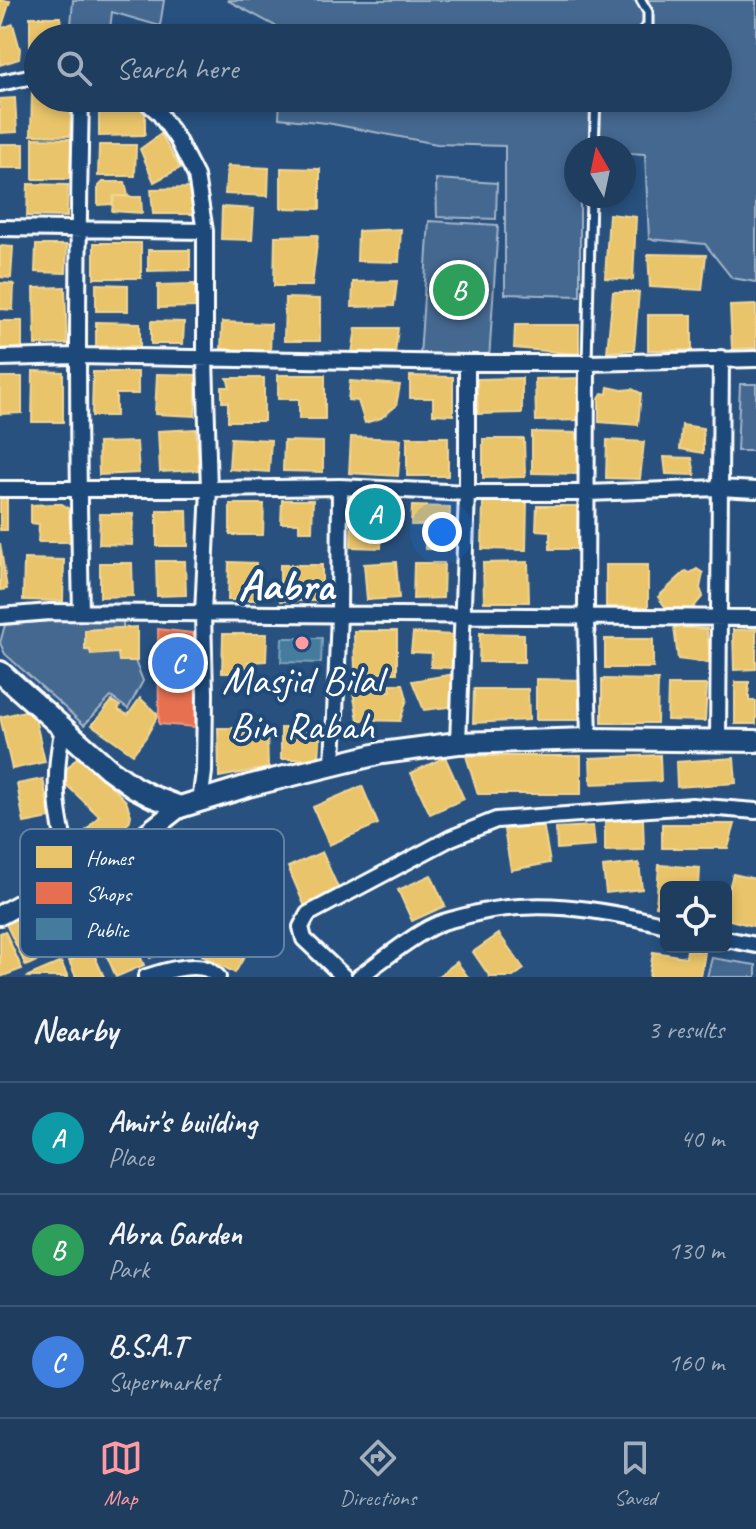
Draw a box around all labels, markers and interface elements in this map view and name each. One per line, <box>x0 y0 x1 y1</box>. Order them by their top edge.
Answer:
search box <box>24 24 732 112</box>
icon: search <box>52 46 96 90</box>
text: Search here <box>116 49 238 87</box>
north arrow <box>564 136 636 208</box>
pin: B <box>433 260 485 320</box>
pin: A <box>349 484 401 544</box>
your location <box>422 512 462 552</box>
district label: Aabra <box>238 558 337 613</box>
pin: C <box>152 633 204 693</box>
marker: Masjid Bilal Bin Rabah <box>293 634 311 652</box>
place label: Masjid Bilal Bin Rabah <box>222 655 388 751</box>
legend <box>20 829 284 957</box>
text: Homes <box>86 844 135 872</box>
text: Shops <box>86 880 133 908</box>
map controls <box>660 881 732 953</box>
button: locate <box>660 881 732 953</box>
text: Public <box>86 916 130 944</box>
text: Nearby <box>32 1008 118 1051</box>
text: 3 results <box>648 1013 724 1046</box>
text: Amir's building <box>108 1103 257 1141</box>
text: A <box>51 1122 65 1155</box>
text: 40 m <box>680 1122 724 1155</box>
text: Place <box>108 1141 154 1174</box>
text: Abra Garden <box>108 1215 242 1253</box>
text: B <box>51 1234 65 1267</box>
text: 130 m <box>668 1234 724 1267</box>
text: Park <box>108 1253 149 1286</box>
text: B.S.A.T <box>108 1327 185 1365</box>
text: C <box>52 1346 64 1379</box>
text: 160 m <box>668 1346 724 1379</box>
text: Supermarket <box>108 1365 219 1398</box>
tab: Map <box>99 1436 143 1512</box>
tab: Directions <box>340 1436 416 1512</box>
tab: Saved <box>613 1436 657 1512</box>

